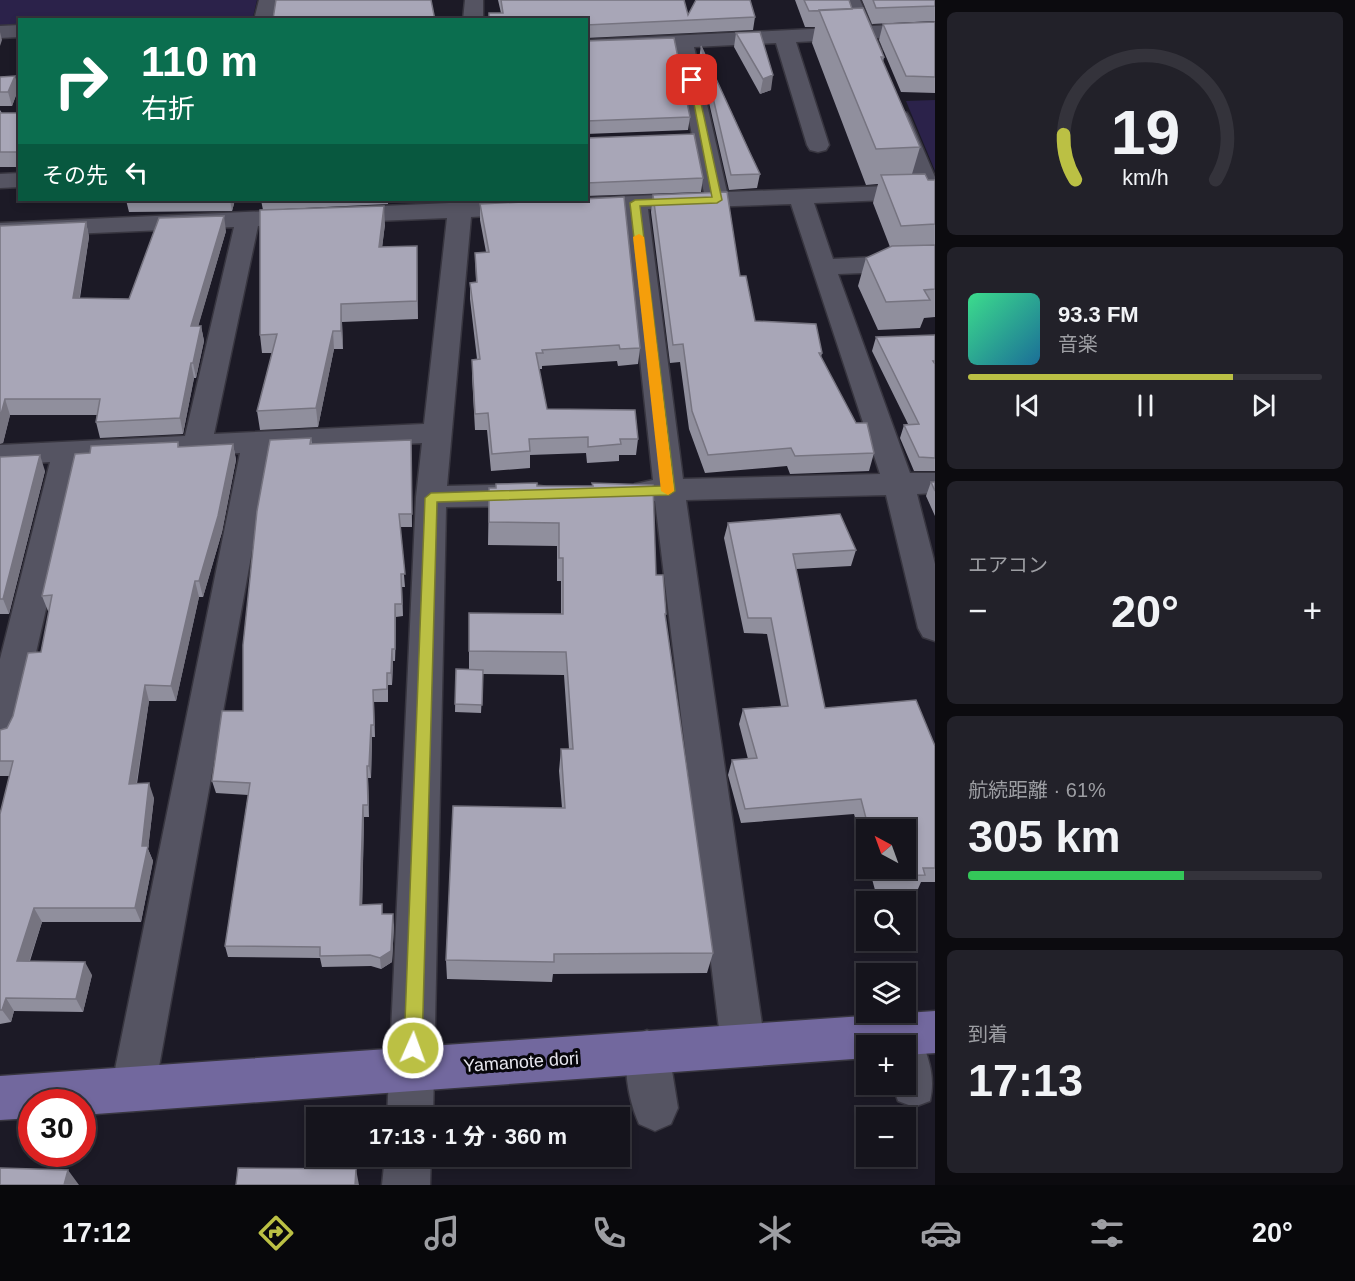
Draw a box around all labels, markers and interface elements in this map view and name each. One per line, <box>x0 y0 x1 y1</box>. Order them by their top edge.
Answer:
text: 110 m <box>141 38 258 85</box>
icon: right <box>42 42 120 120</box>
pin <box>666 54 717 105</box>
icon: arrive <box>675 63 708 96</box>
text: 右折 <box>141 94 195 124</box>
text: 19 <box>1110 98 1180 167</box>
icon: left <box>120 156 153 189</box>
text: その先 <box>42 163 108 188</box>
text: km/h <box>1122 167 1168 191</box>
text: 93.3 FM <box>1058 302 1139 327</box>
text: 音楽 <box>1058 333 1098 355</box>
icon: previous <box>1011 389 1044 422</box>
icon: pause <box>1129 389 1162 422</box>
icon: next <box>1247 389 1280 422</box>
text: エアコン <box>968 554 1048 576</box>
text: 20° <box>1111 586 1179 637</box>
text: − <box>968 592 987 629</box>
text: + <box>1303 592 1322 629</box>
text: 航続距離 · 61% <box>968 779 1106 801</box>
text: 305 km <box>968 811 1121 862</box>
north arrow <box>856 819 916 879</box>
map controls <box>856 819 916 1167</box>
button: search <box>856 891 916 951</box>
button: layers <box>856 963 916 1023</box>
position arrow <box>381 1016 445 1080</box>
text: 到着 <box>968 1023 1008 1045</box>
button: + <box>856 1035 916 1095</box>
street label: Yamanote dori <box>463 1048 579 1076</box>
text: 17:13 <box>968 1055 1083 1106</box>
speed limit sign: 30 <box>18 1089 96 1167</box>
button: − <box>856 1107 916 1167</box>
text: 17:13 · 1 分 · 360 m <box>369 1124 567 1149</box>
icon: directions <box>255 1212 297 1254</box>
icon: music <box>421 1212 463 1254</box>
icon: phone <box>588 1212 630 1254</box>
icon: climate <box>754 1212 796 1254</box>
icon: car <box>920 1212 962 1254</box>
icon: filters <box>1086 1212 1128 1254</box>
text: 17:12 <box>62 1218 131 1248</box>
text: 20° <box>1252 1218 1293 1248</box>

